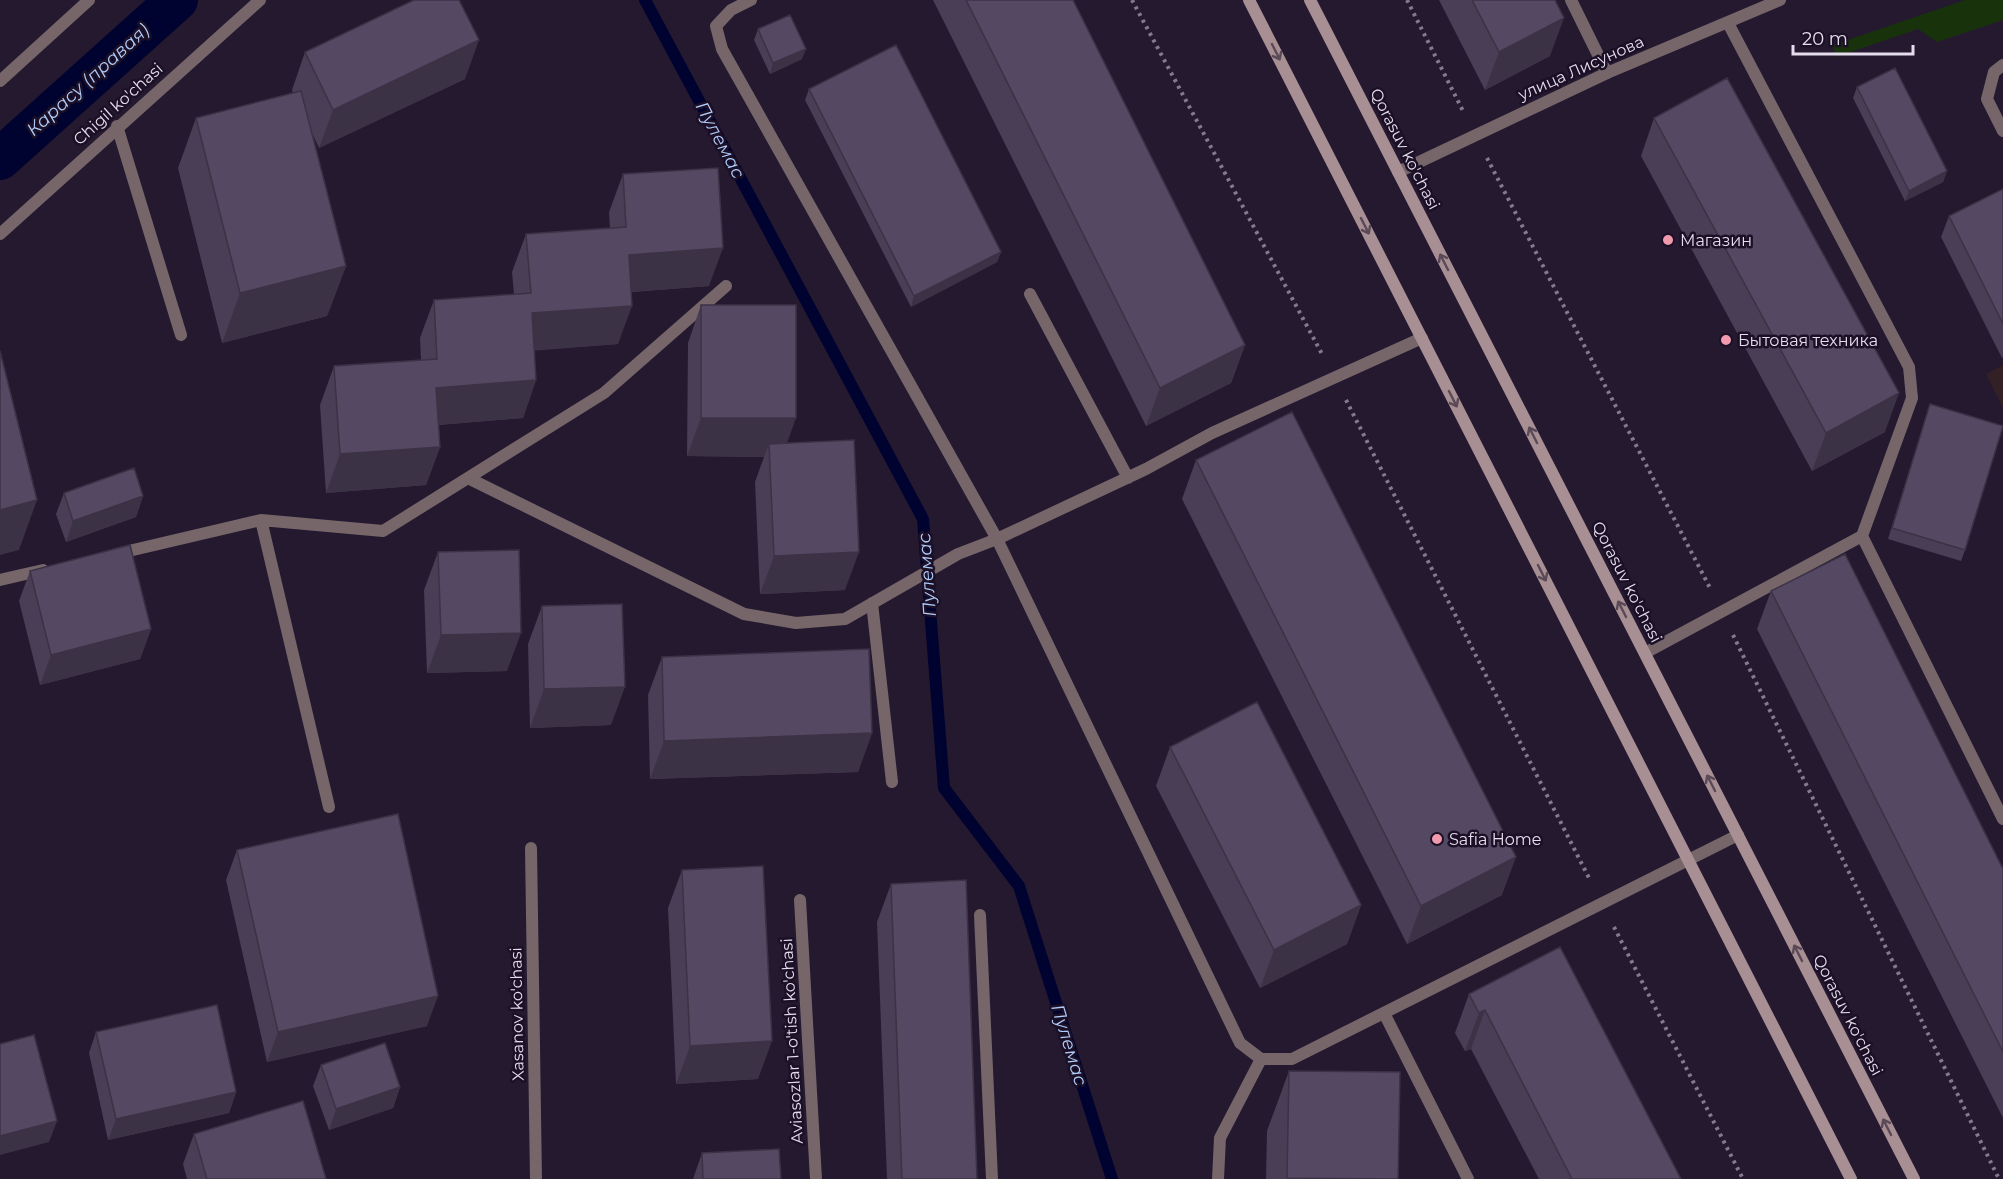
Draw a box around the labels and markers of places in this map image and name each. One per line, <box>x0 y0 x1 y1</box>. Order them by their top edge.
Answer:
place label: Магазин <box>1680 231 1752 250</box>
marker: Магазин <box>1661 233 1675 247</box>
place label: Бытовая техника <box>1738 331 1878 350</box>
marker: Бытовая техника <box>1719 333 1733 347</box>
place label: Safia Home <box>1449 830 1541 849</box>
marker: Safia Home <box>1430 832 1444 846</box>

